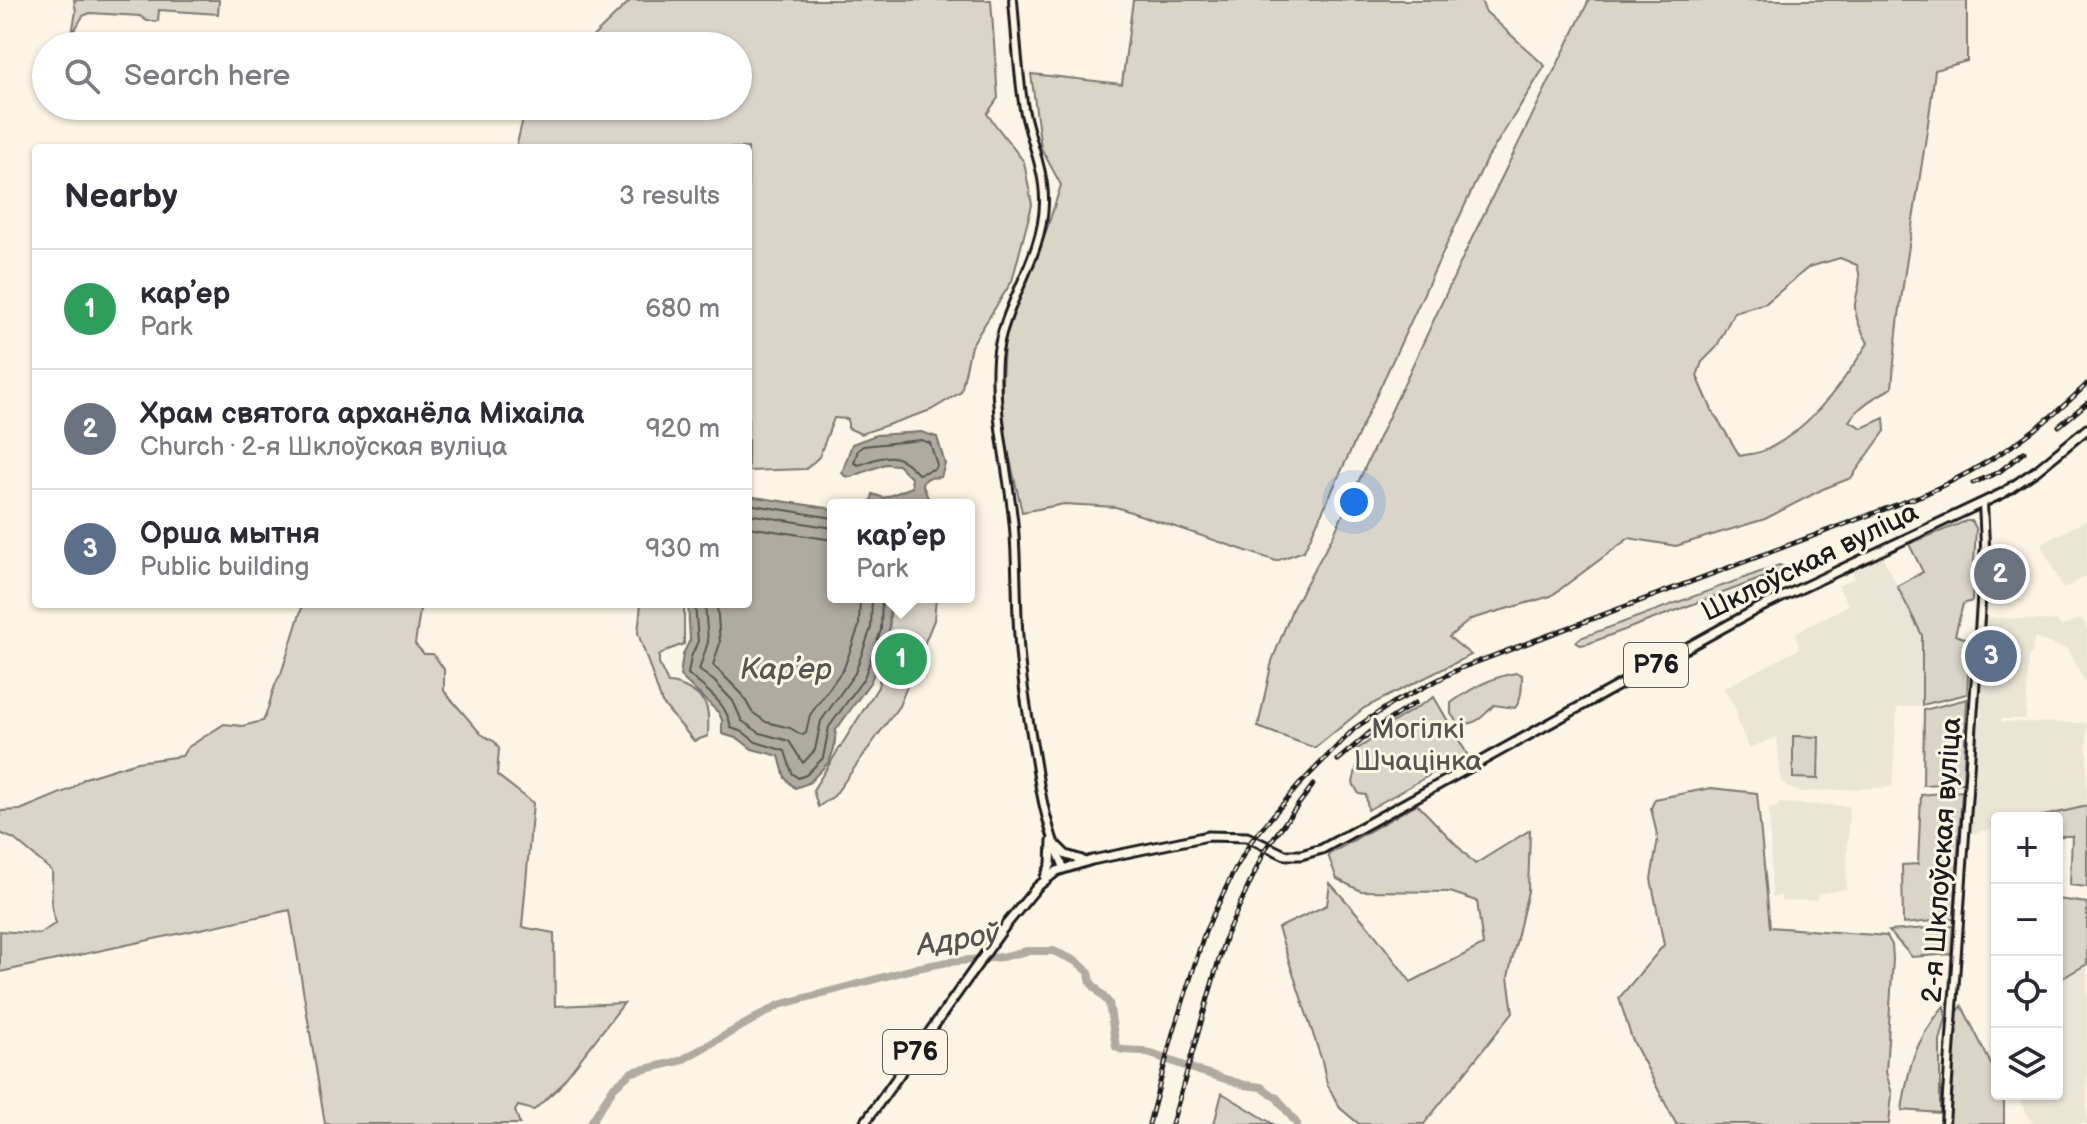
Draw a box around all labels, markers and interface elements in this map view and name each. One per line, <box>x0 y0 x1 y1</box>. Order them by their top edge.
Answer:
search box <box>32 32 752 120</box>
icon: search <box>60 54 104 98</box>
text: Search here <box>124 58 290 94</box>
text: Nearby <box>64 176 178 217</box>
text: 3 results <box>619 181 720 212</box>
text: карʼер <box>140 276 230 312</box>
text: 1 <box>85 294 95 325</box>
text: 680 m <box>645 294 720 325</box>
text: Park <box>140 312 192 343</box>
text: Храм святога арханёла Міхаіла <box>140 396 584 432</box>
text: 2 <box>82 414 98 445</box>
text: 920 m <box>646 414 720 445</box>
text: Church · 2-я Шклоўская вуліца <box>140 432 507 463</box>
your location <box>1334 482 1374 522</box>
street label: Шклоўская вуліца <box>1696 495 1924 629</box>
popup <box>827 499 975 603</box>
text: Орша мытня <box>140 516 320 552</box>
text: карʼер <box>856 518 946 554</box>
text: 3 <box>82 534 98 565</box>
text: 930 m <box>645 534 720 565</box>
pin: 2 <box>1974 544 2026 604</box>
text: Public building <box>140 552 309 583</box>
text: Park <box>856 554 908 585</box>
pin: 3 <box>1965 626 2017 686</box>
pin: 1 <box>875 629 927 689</box>
road number: Р76 <box>1624 643 1688 687</box>
water label: Карʼер <box>740 652 832 688</box>
park label: Могілкі Шчацінка <box>1354 713 1483 778</box>
street label: 2-я Шклоўская вуліца <box>1916 715 1968 1004</box>
map controls <box>1991 812 2063 1100</box>
button: + <box>1991 812 2063 884</box>
button: − <box>1991 884 2063 956</box>
water label: Адроў <box>912 916 1003 965</box>
button: locate <box>1991 956 2063 1028</box>
button: layers <box>1991 1028 2063 1100</box>
road number: Р76 <box>883 1030 947 1074</box>

